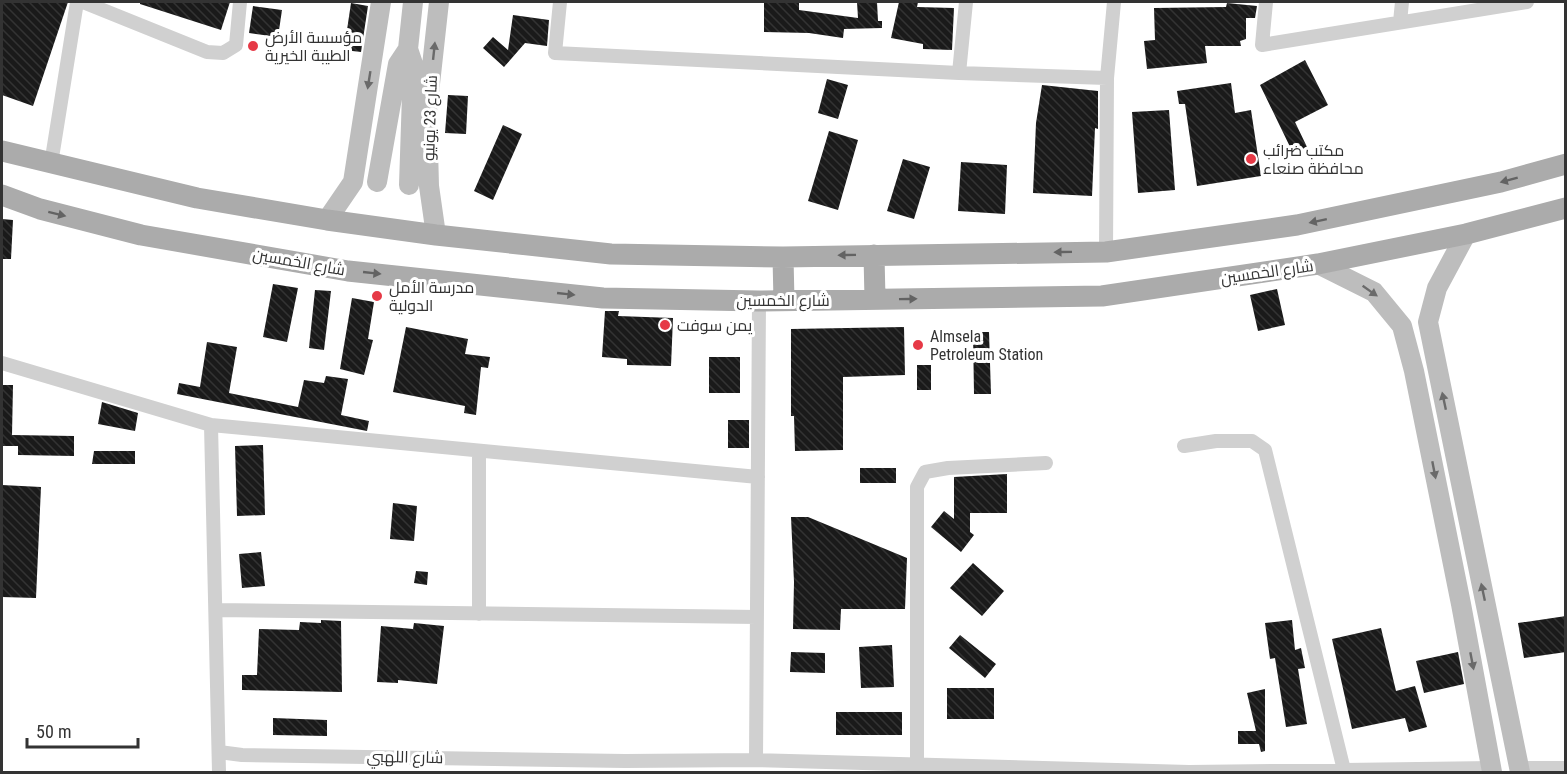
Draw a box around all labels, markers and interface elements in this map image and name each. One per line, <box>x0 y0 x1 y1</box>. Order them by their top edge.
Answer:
place label: مؤسسة الأرض الطيبة الخيرية <box>265 28 362 65</box>
marker: مؤسسة الأرض الطيبة الخيرية <box>246 39 260 53</box>
one-way arrow <box>429 42 438 61</box>
one-way arrow <box>364 71 373 90</box>
street label: شارع 23 يونيو <box>419 75 443 161</box>
place label: مكتب ضرائب محافظة صنعاء <box>1263 141 1364 178</box>
marker: مكتب ضرائب محافظة صنعاء <box>1244 152 1258 166</box>
one-way arrow <box>1500 176 1518 185</box>
one-way arrow <box>48 209 66 219</box>
one-way arrow <box>1309 216 1328 226</box>
street label: شارع الخمسين <box>251 245 347 281</box>
one-way arrow <box>1053 247 1072 257</box>
one-way arrow <box>837 251 856 260</box>
street label: شارع الخمسين <box>1219 256 1315 290</box>
one-way arrow <box>363 268 382 278</box>
place label: مدرسة الأمل الدولية <box>389 278 474 315</box>
one-way arrow <box>1361 286 1378 297</box>
marker: مدرسة الأمل الدولية <box>370 289 384 303</box>
one-way arrow <box>556 289 575 299</box>
street label: شارع الخمسين <box>736 291 830 312</box>
one-way arrow <box>898 294 917 303</box>
place label: يمن سوفت <box>677 316 753 336</box>
marker: يمن سوفت <box>658 318 672 332</box>
place label: Almsela Petroleum Station <box>930 327 1043 364</box>
marker: Almsela Petroleum Station <box>911 338 925 352</box>
one-way arrow <box>1439 391 1448 410</box>
one-way arrow <box>1430 460 1439 479</box>
one-way arrow <box>1478 582 1487 601</box>
one-way arrow <box>1468 652 1477 671</box>
scale bar <box>27 711 138 749</box>
text: 50 m <box>36 721 71 742</box>
street label: شارع اللهبي <box>366 747 443 771</box>

